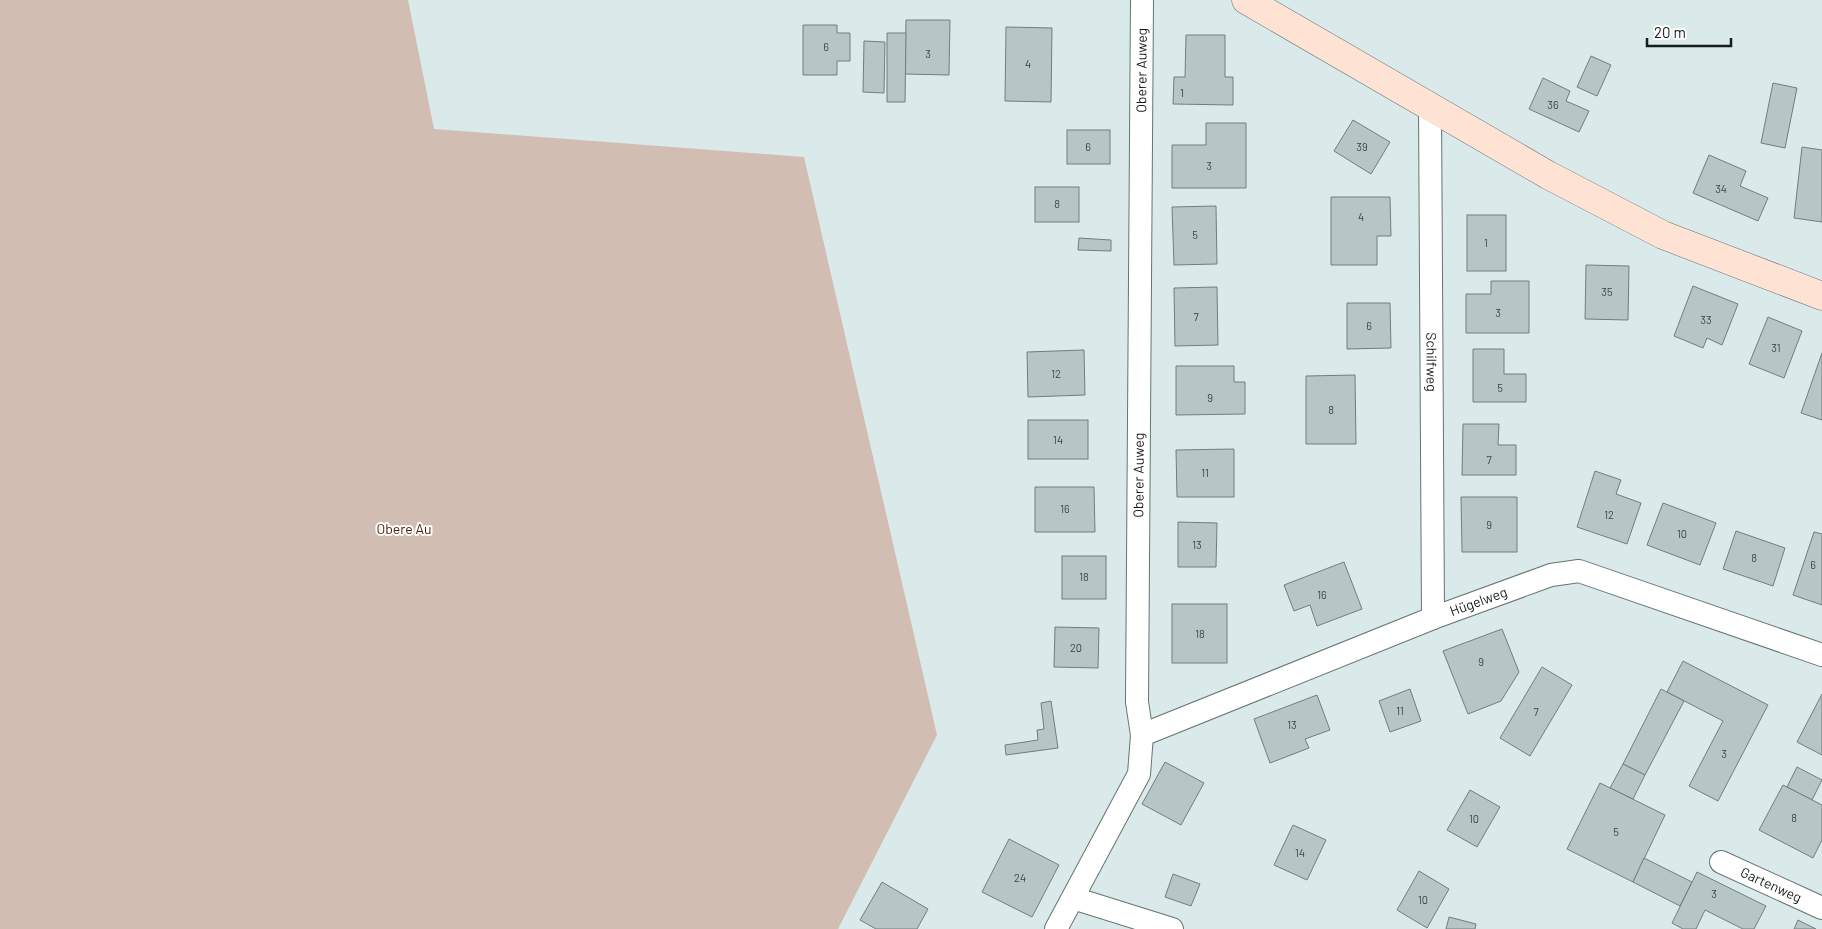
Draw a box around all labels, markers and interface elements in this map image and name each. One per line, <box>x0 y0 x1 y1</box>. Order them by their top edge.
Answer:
scale bar <box>1647 15 1731 47</box>
text: 20 m <box>1654 23 1686 41</box>
street label: Oberer Auweg <box>1132 28 1150 113</box>
house number: 6 <box>823 40 829 53</box>
house number: 3 <box>925 47 931 60</box>
house number: 4 <box>1025 57 1031 70</box>
house number: 1 <box>1180 86 1184 99</box>
house number: 36 <box>1547 98 1559 111</box>
house number: 6 <box>1085 140 1091 153</box>
house number: 39 <box>1356 140 1368 153</box>
house number: 3 <box>1206 159 1212 172</box>
house number: 34 <box>1715 182 1727 195</box>
house number: 8 <box>1054 197 1060 210</box>
house number: 4 <box>1358 210 1364 223</box>
house number: 5 <box>1192 228 1198 241</box>
house number: 1 <box>1484 236 1488 249</box>
house number: 35 <box>1601 285 1613 298</box>
house number: 3 <box>1495 306 1501 319</box>
house number: 7 <box>1193 310 1199 323</box>
house number: 33 <box>1700 313 1712 326</box>
house number: 6 <box>1366 319 1372 332</box>
street label: Schilfweg <box>1423 332 1441 392</box>
house number: 31 <box>1771 341 1781 354</box>
house number: 12 <box>1051 367 1061 380</box>
house number: 5 <box>1497 381 1503 394</box>
house number: 9 <box>1207 391 1213 404</box>
house number: 8 <box>1328 403 1334 416</box>
house number: 14 <box>1053 433 1063 446</box>
street label: Oberer Auweg <box>1129 433 1147 518</box>
house number: 7 <box>1486 453 1492 466</box>
house number: 11 <box>1201 466 1209 479</box>
house number: 16 <box>1060 502 1070 515</box>
house number: 12 <box>1604 508 1614 521</box>
house number: 9 <box>1486 518 1492 531</box>
park label: Obere Au <box>376 520 432 537</box>
house number: 10 <box>1677 527 1687 540</box>
house number: 13 <box>1192 538 1202 551</box>
house number: 8 <box>1751 551 1757 564</box>
house number: 6 <box>1810 558 1816 571</box>
house number: 18 <box>1079 570 1089 583</box>
street label: Hügelweg <box>1447 583 1509 619</box>
house number: 16 <box>1317 588 1327 601</box>
house number: 18 <box>1195 627 1205 640</box>
house number: 20 <box>1070 641 1082 654</box>
house number: 9 <box>1478 655 1484 668</box>
house number: 11 <box>1396 704 1404 717</box>
house number: 7 <box>1533 705 1539 718</box>
house number: 13 <box>1287 718 1297 731</box>
house number: 3 <box>1721 747 1727 760</box>
house number: 8 <box>1791 811 1797 824</box>
house number: 10 <box>1469 812 1479 825</box>
house number: 5 <box>1613 825 1619 838</box>
house number: 14 <box>1295 846 1305 859</box>
street label: Gartenweg <box>1738 863 1805 906</box>
house number: 24 <box>1014 871 1026 884</box>
house number: 3 <box>1711 887 1717 900</box>
house number: 10 <box>1418 893 1428 906</box>

